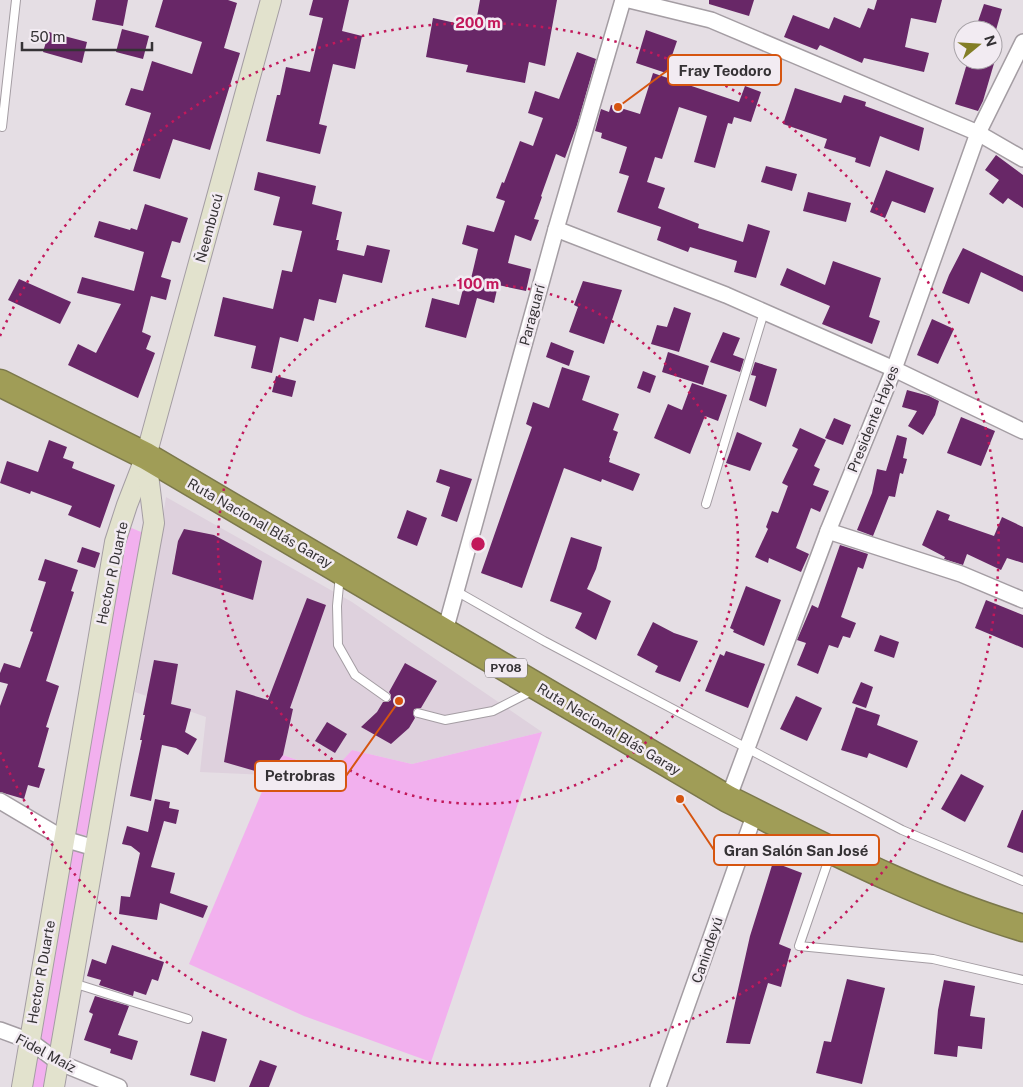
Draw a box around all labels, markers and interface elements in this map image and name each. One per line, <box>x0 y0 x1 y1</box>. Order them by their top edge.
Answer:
text: 200 m <box>455 14 501 31</box>
scale bar <box>22 20 152 52</box>
north arrow <box>953 20 1003 70</box>
text: 50 m <box>30 28 65 45</box>
text: N <box>981 33 1000 49</box>
callout: Fray Teodoro <box>668 55 781 85</box>
text: Fray Teodoro <box>678 62 772 79</box>
street label: Ñeembucú <box>191 192 226 264</box>
text: 100 m <box>457 275 499 292</box>
street label: Paraguarí <box>516 282 548 347</box>
street label: Presidente Hayes <box>844 363 902 475</box>
street label: Ruta Nacional Blás Garay <box>185 475 336 571</box>
street label: Hector R Duarte <box>93 520 131 626</box>
centre of rings <box>469 535 487 553</box>
road number: PY08 <box>485 658 527 678</box>
street label: Ruta Nacional Blás Garay <box>534 680 684 778</box>
callout: Petrobras <box>255 761 346 791</box>
text: Petrobras <box>265 767 335 784</box>
callout: Gran Salón San José <box>714 835 879 865</box>
text: Gran Salón San José <box>724 842 868 859</box>
street label: Canindeyú <box>688 915 726 985</box>
street label: Hector R Duarte <box>24 919 58 1025</box>
street label: Fidel Maíz <box>13 1030 79 1076</box>

